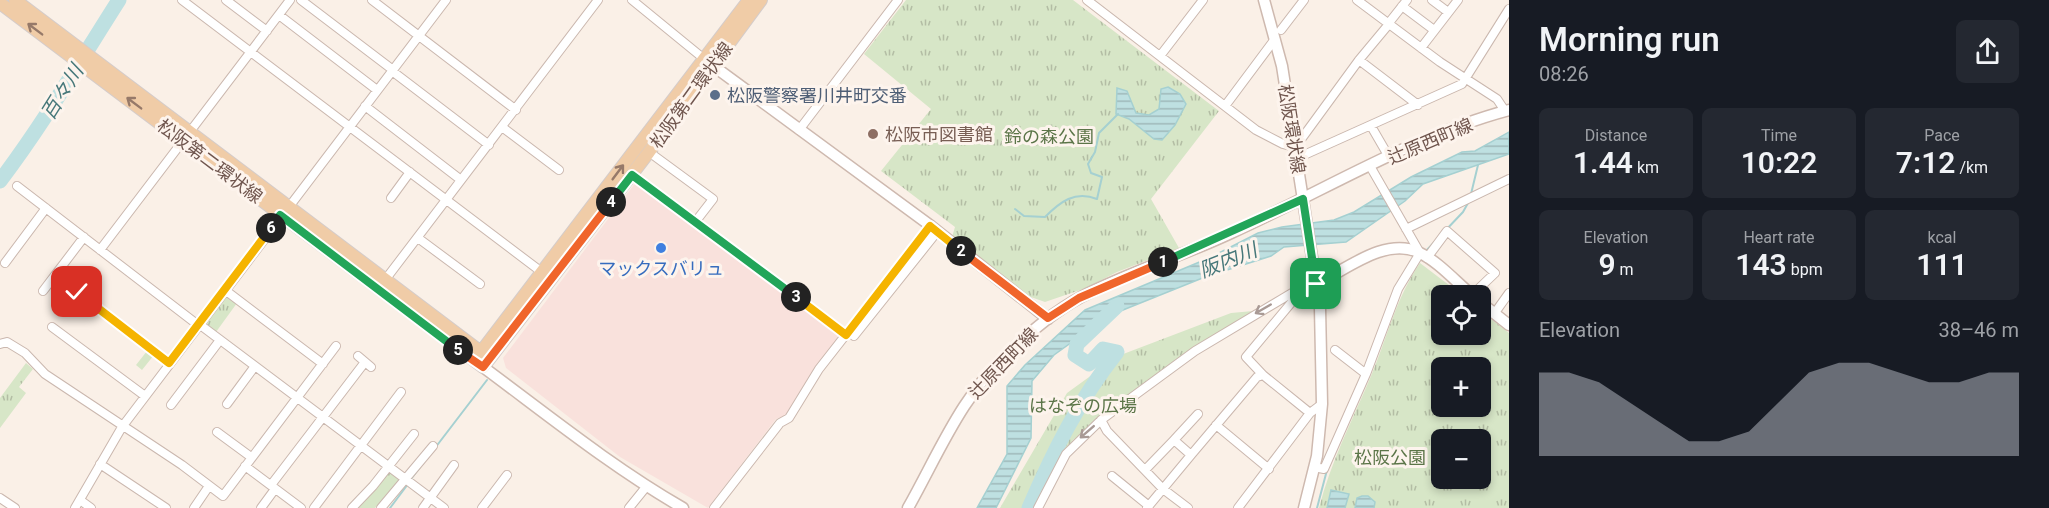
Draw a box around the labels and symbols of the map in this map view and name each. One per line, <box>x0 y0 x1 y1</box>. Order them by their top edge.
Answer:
one-way arrow <box>27 22 43 35</box>
street label: 松阪第二環状線 <box>645 38 737 152</box>
water label: 百々川 <box>36 59 89 124</box>
street label: 松阪環状線 <box>1275 83 1309 175</box>
place label: 松阪警察署川井町交番 <box>727 85 907 106</box>
marker: 松阪警察署川井町交番 <box>708 88 722 102</box>
one-way arrow <box>126 97 142 110</box>
street label: 辻原西町線 <box>1384 114 1476 168</box>
street label: 松阪第二環状線 <box>153 115 267 207</box>
place label: 松阪市図書館 <box>885 124 993 145</box>
park label: 鈴の森公園 <box>1004 126 1094 147</box>
marker: 松阪市図書館 <box>866 127 880 141</box>
one-way arrow <box>612 164 625 180</box>
pin: 4 <box>596 187 626 217</box>
pin: 6 <box>256 213 286 243</box>
pin: 2 <box>946 236 976 266</box>
water label: 阪内川 <box>1196 237 1262 282</box>
marker: マックスバリュ <box>654 241 668 255</box>
pin: 1 <box>1148 247 1178 277</box>
place label: マックスバリュ <box>598 258 724 279</box>
pin <box>1290 258 1341 309</box>
pin <box>51 266 102 317</box>
pin: 3 <box>781 282 811 312</box>
one-way arrow <box>1255 303 1272 315</box>
street label: 辻原西町線 <box>964 323 1042 403</box>
pin: 5 <box>443 335 473 365</box>
park label: はなぞの広場 <box>1029 395 1137 416</box>
one-way arrow <box>1080 425 1095 439</box>
park label: 松阪公園 <box>1354 447 1426 468</box>

